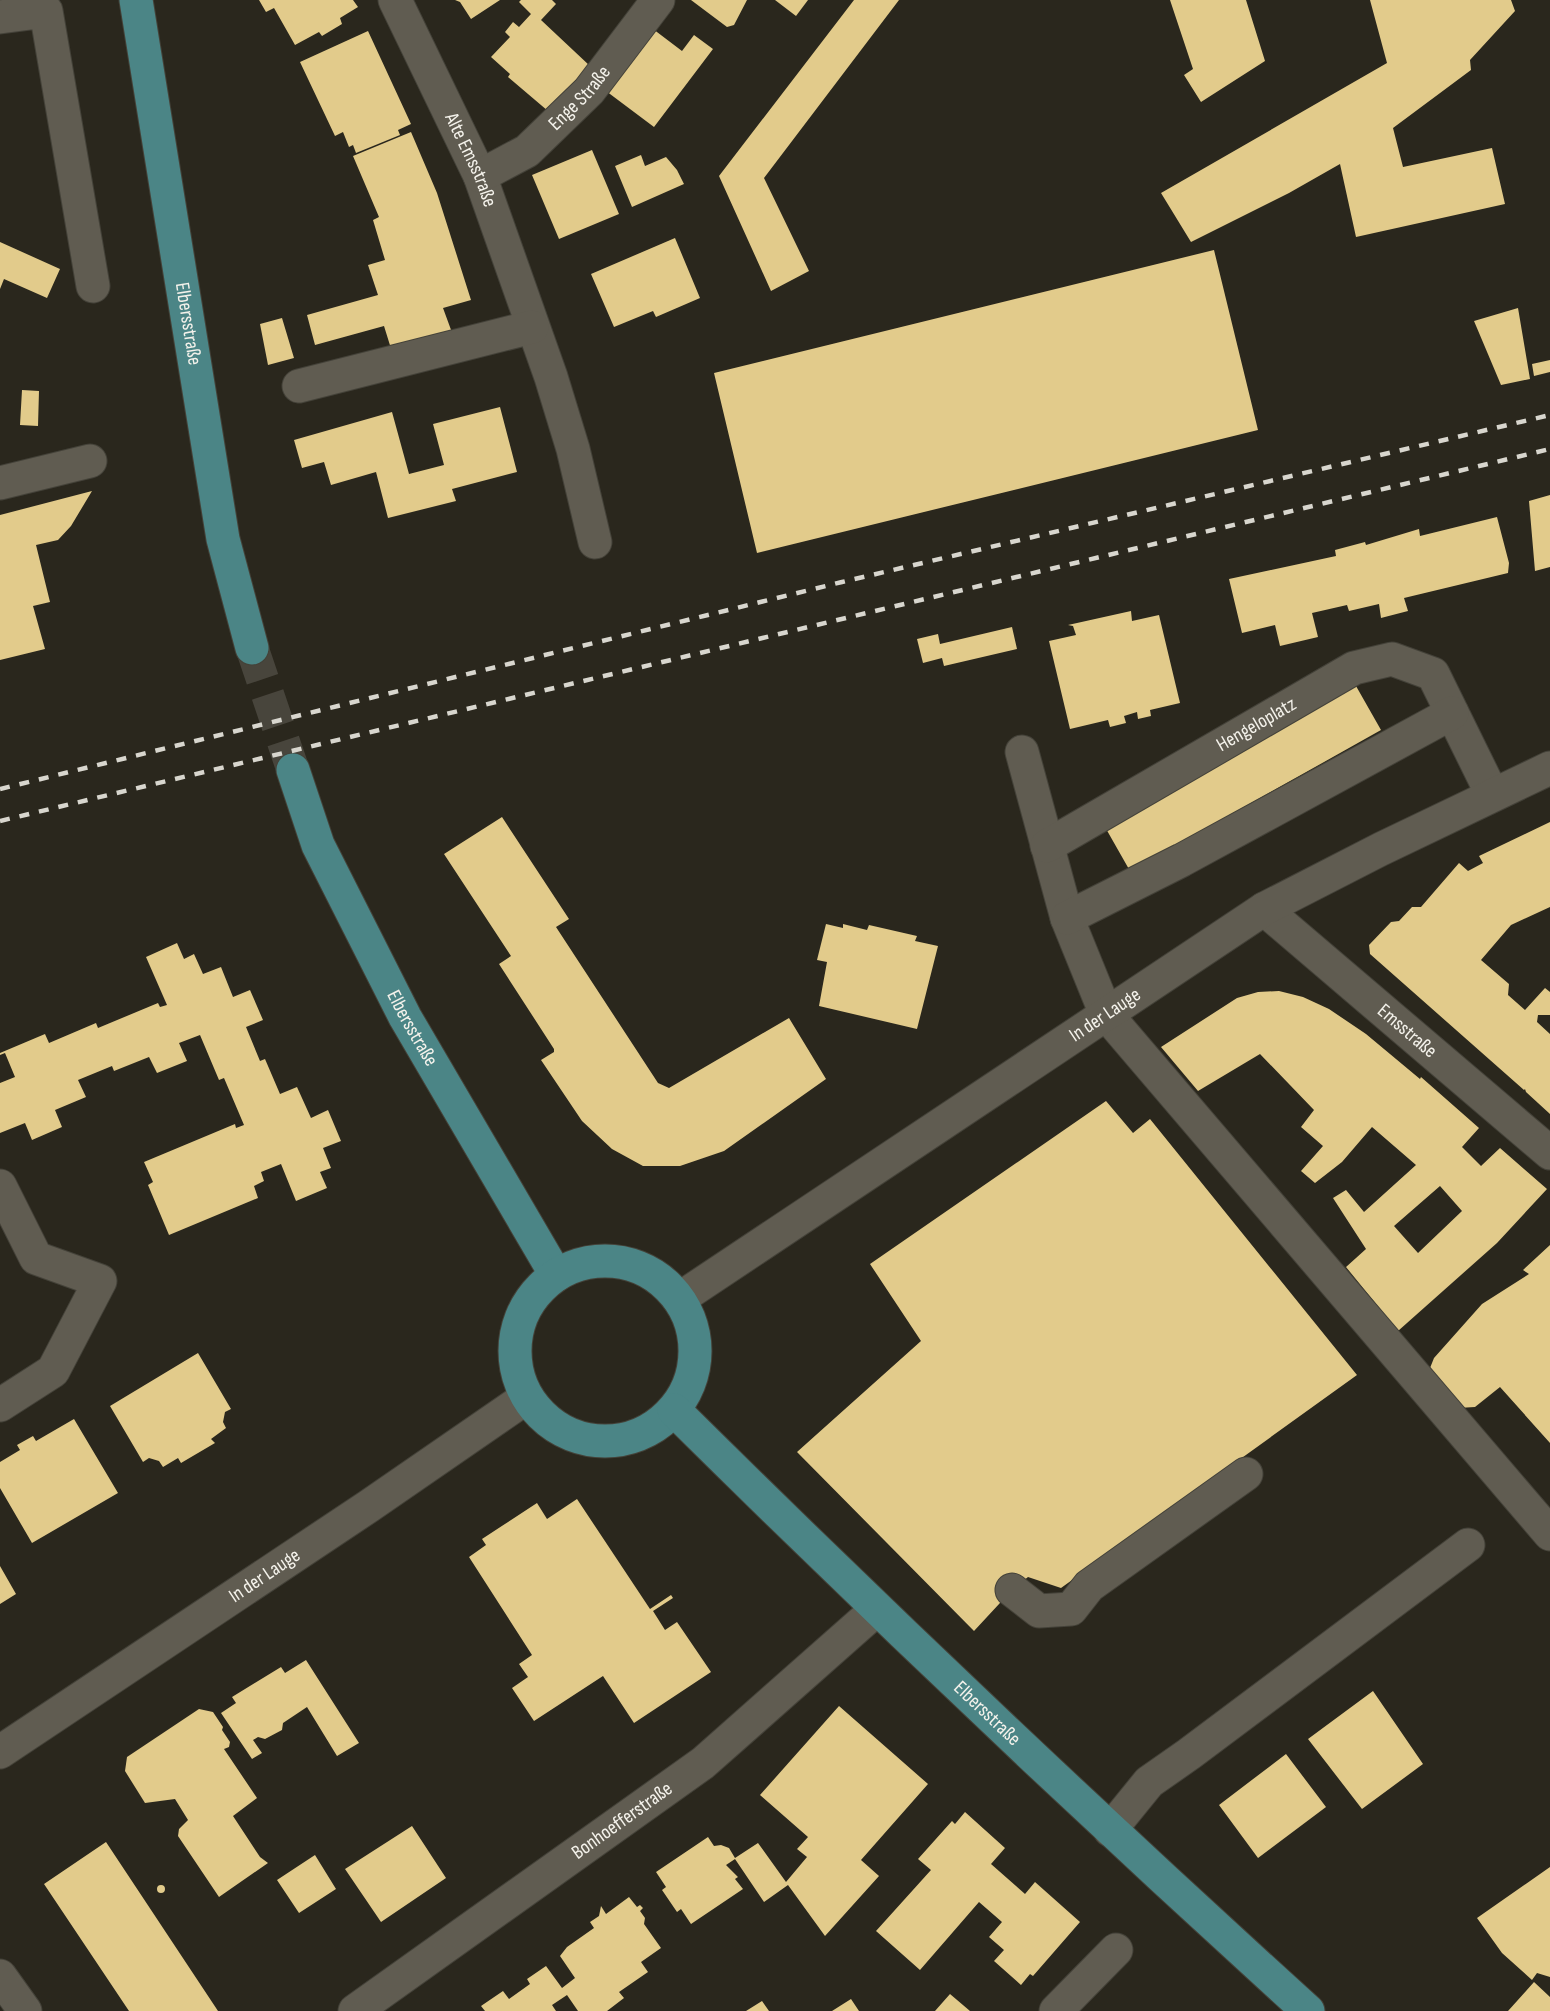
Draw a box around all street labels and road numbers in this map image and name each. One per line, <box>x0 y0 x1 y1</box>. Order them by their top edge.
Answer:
street label: Enge Straße <box>544 61 616 136</box>
street label: Alte Emsstraße <box>439 108 502 210</box>
street label: Elbersstraße <box>170 281 207 367</box>
street label: Hengeloplatz <box>1212 692 1300 757</box>
street label: In der Lauge <box>1065 983 1145 1047</box>
street label: Elbersstraße <box>381 986 443 1071</box>
street label: Emsstraße <box>1372 999 1442 1063</box>
street label: In der Lauge <box>224 1543 305 1608</box>
street label: Elbersstraße <box>949 1676 1026 1751</box>
street label: Bonhoefferstraße <box>567 1777 677 1865</box>

